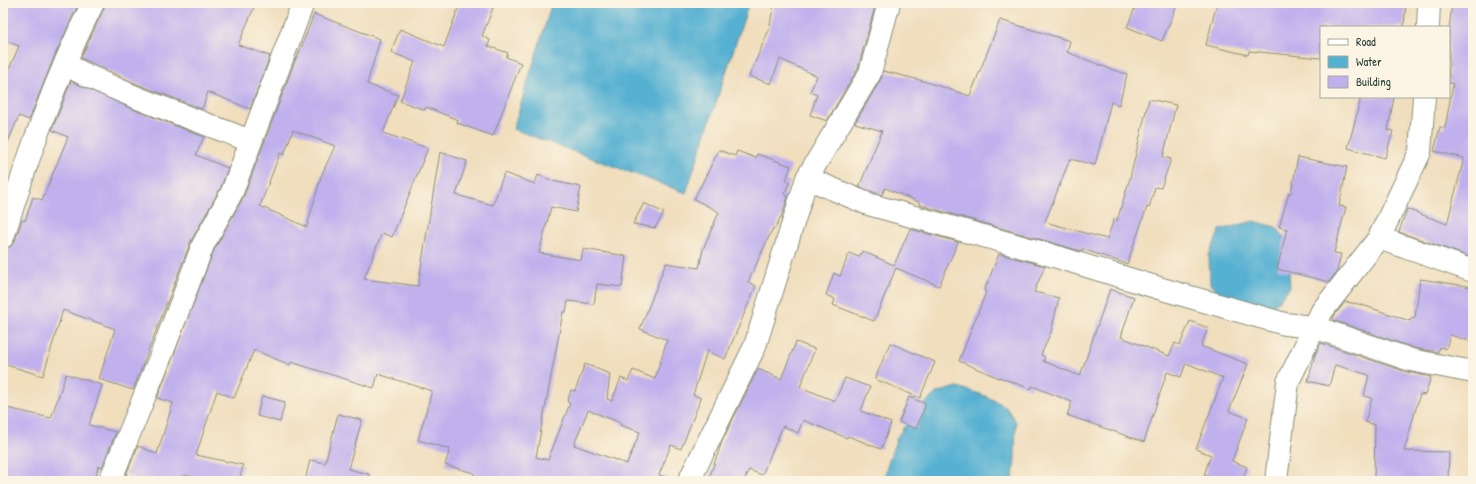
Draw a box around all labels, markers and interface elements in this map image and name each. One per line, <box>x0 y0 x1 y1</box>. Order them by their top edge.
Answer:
legend <box>1320 26 1450 98</box>
text: Road <box>1356 33 1376 50</box>
text: Water <box>1356 53 1382 70</box>
text: Building <box>1356 73 1391 90</box>

